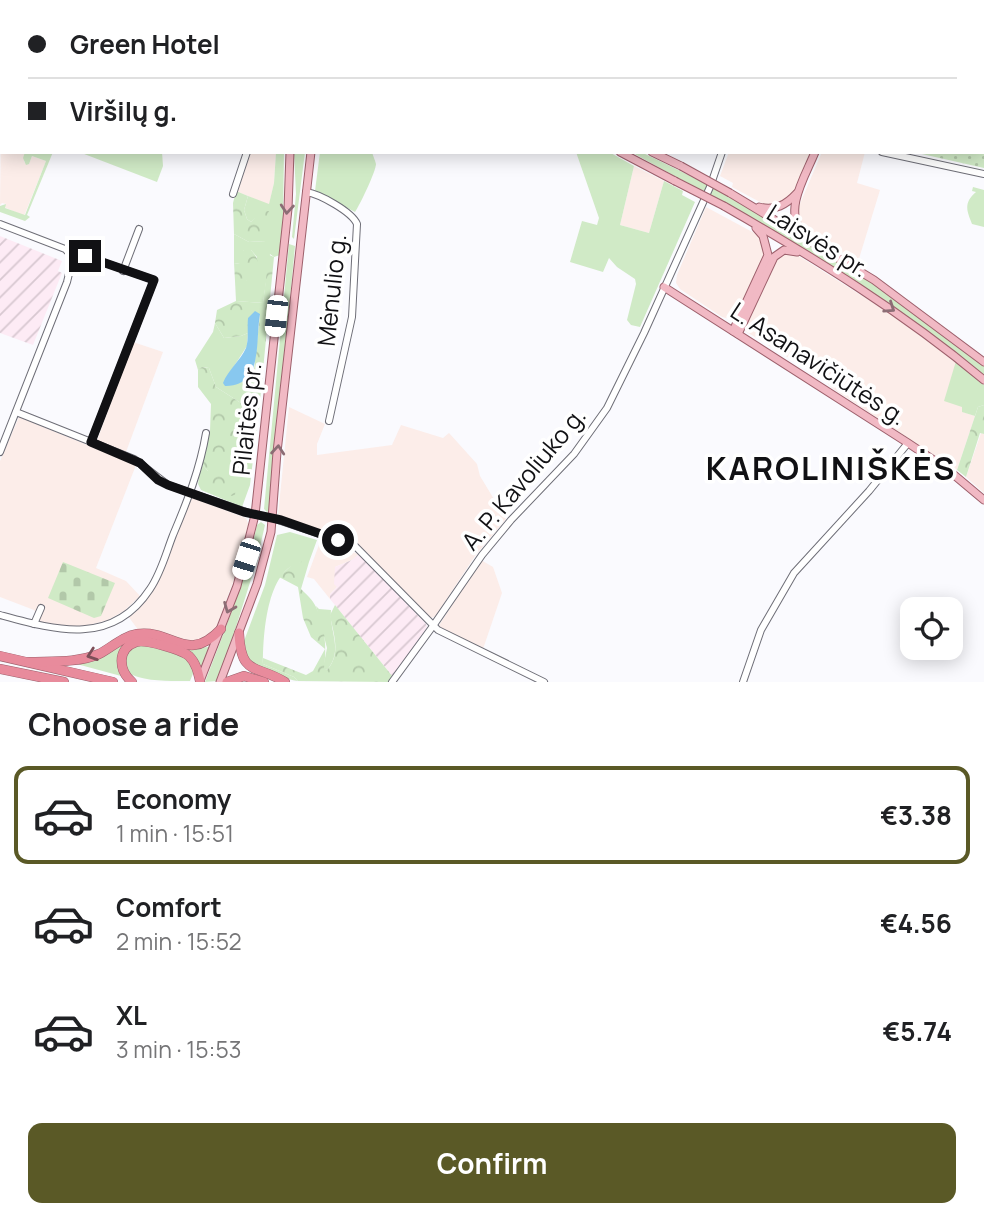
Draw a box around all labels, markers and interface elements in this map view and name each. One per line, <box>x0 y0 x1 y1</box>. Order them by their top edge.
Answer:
text: Green Hotel <box>70 26 220 62</box>
text: Viršilų g. <box>70 93 177 129</box>
street label: Laisvės pr. <box>761 196 875 284</box>
one-way arrow <box>280 203 295 214</box>
street label: Mėnulio g. <box>309 232 353 348</box>
route end <box>69 240 101 272</box>
car <box>264 294 289 338</box>
street label: L. Asanavičiūtės g. <box>725 294 913 432</box>
one-way arrow <box>882 300 895 312</box>
street label: Pilaitės pr. <box>224 361 268 477</box>
street label: A. P. Kavoliuko g. <box>453 400 593 556</box>
one-way arrow <box>270 444 285 455</box>
district label: KAROLINIŠKĖS <box>706 446 956 490</box>
route start <box>322 524 354 556</box>
car <box>230 536 263 582</box>
map controls <box>900 597 963 660</box>
button: locate <box>900 597 963 660</box>
one-way arrow <box>224 601 238 613</box>
one-way arrow <box>86 647 98 661</box>
text: Choose a ride <box>28 702 239 746</box>
text: Economy <box>116 781 231 817</box>
icon: car <box>32 784 95 847</box>
text: €3.38 <box>880 797 952 833</box>
text: 1 min · 15:51 <box>116 817 234 849</box>
text: Comfort <box>116 889 222 925</box>
icon: car <box>32 892 95 955</box>
text: €4.56 <box>880 905 952 941</box>
text: 2 min · 15:52 <box>116 925 242 957</box>
text: XL <box>116 997 147 1033</box>
icon: car <box>32 1000 95 1063</box>
text: €5.74 <box>882 1013 952 1049</box>
text: 3 min · 15:53 <box>116 1033 241 1065</box>
button: Confirm <box>28 1123 956 1203</box>

